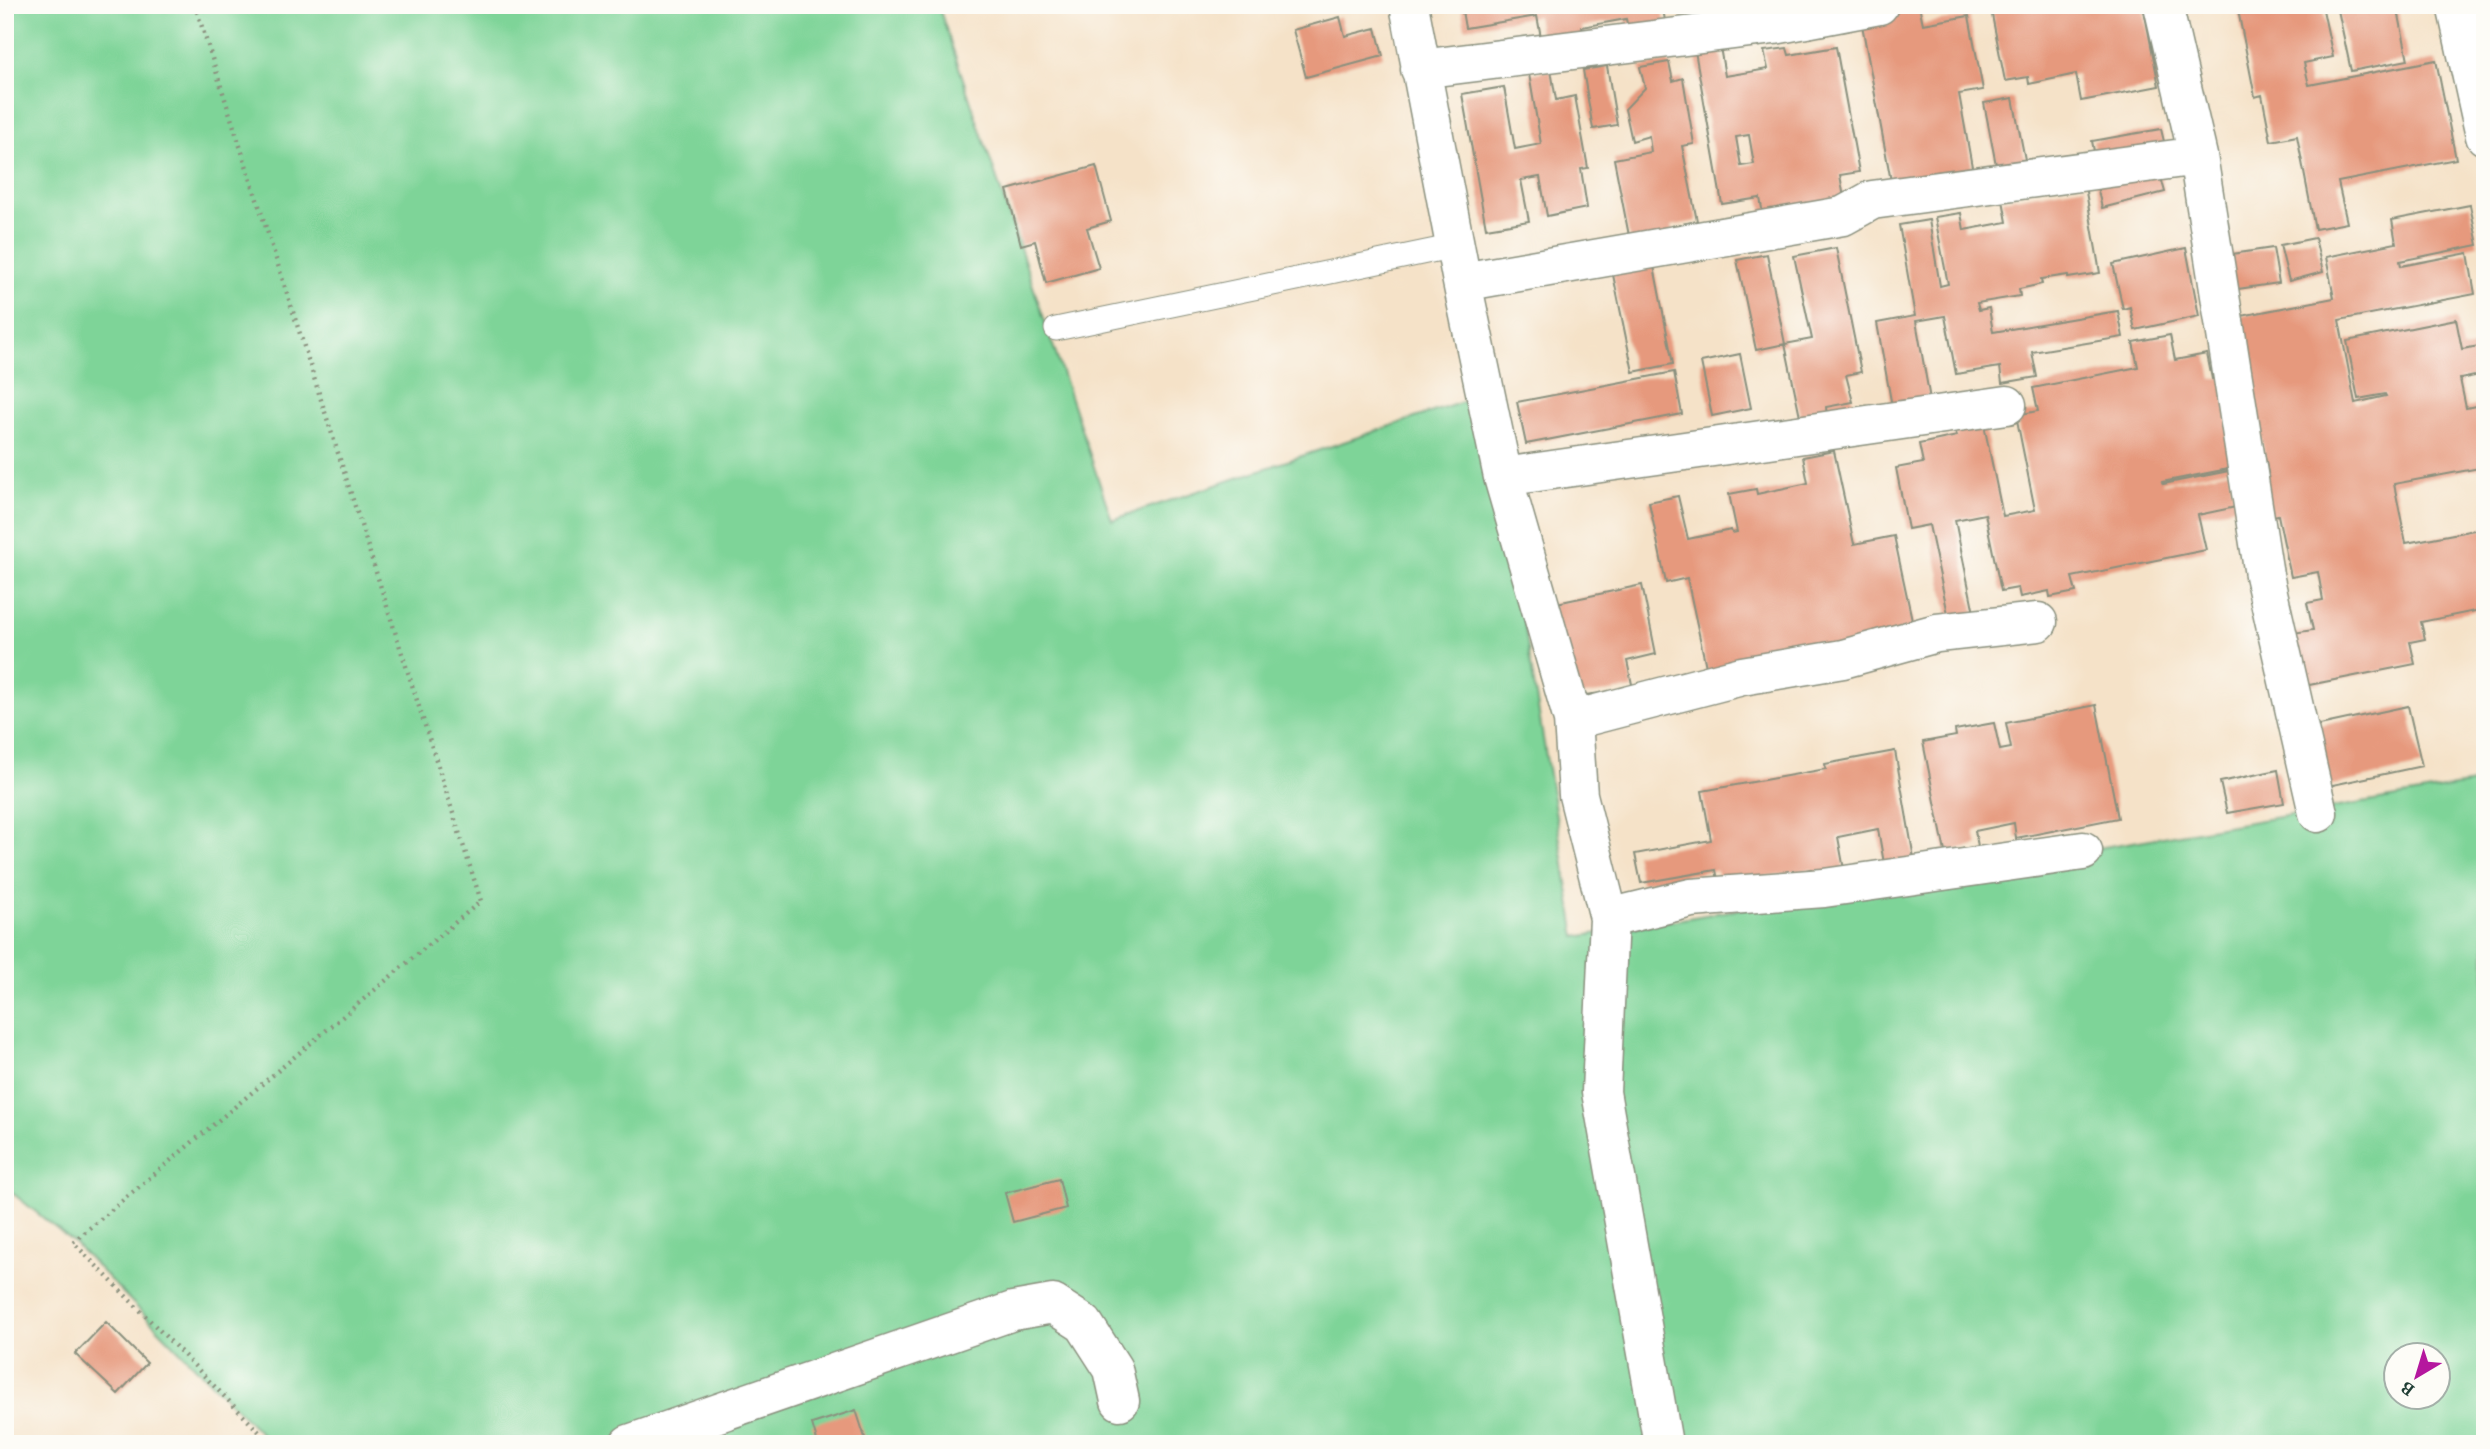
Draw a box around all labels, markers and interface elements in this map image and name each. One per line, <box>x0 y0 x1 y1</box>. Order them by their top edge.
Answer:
north arrow <box>2382 1340 2452 1410</box>
text: B <box>2393 1375 2420 1404</box>

